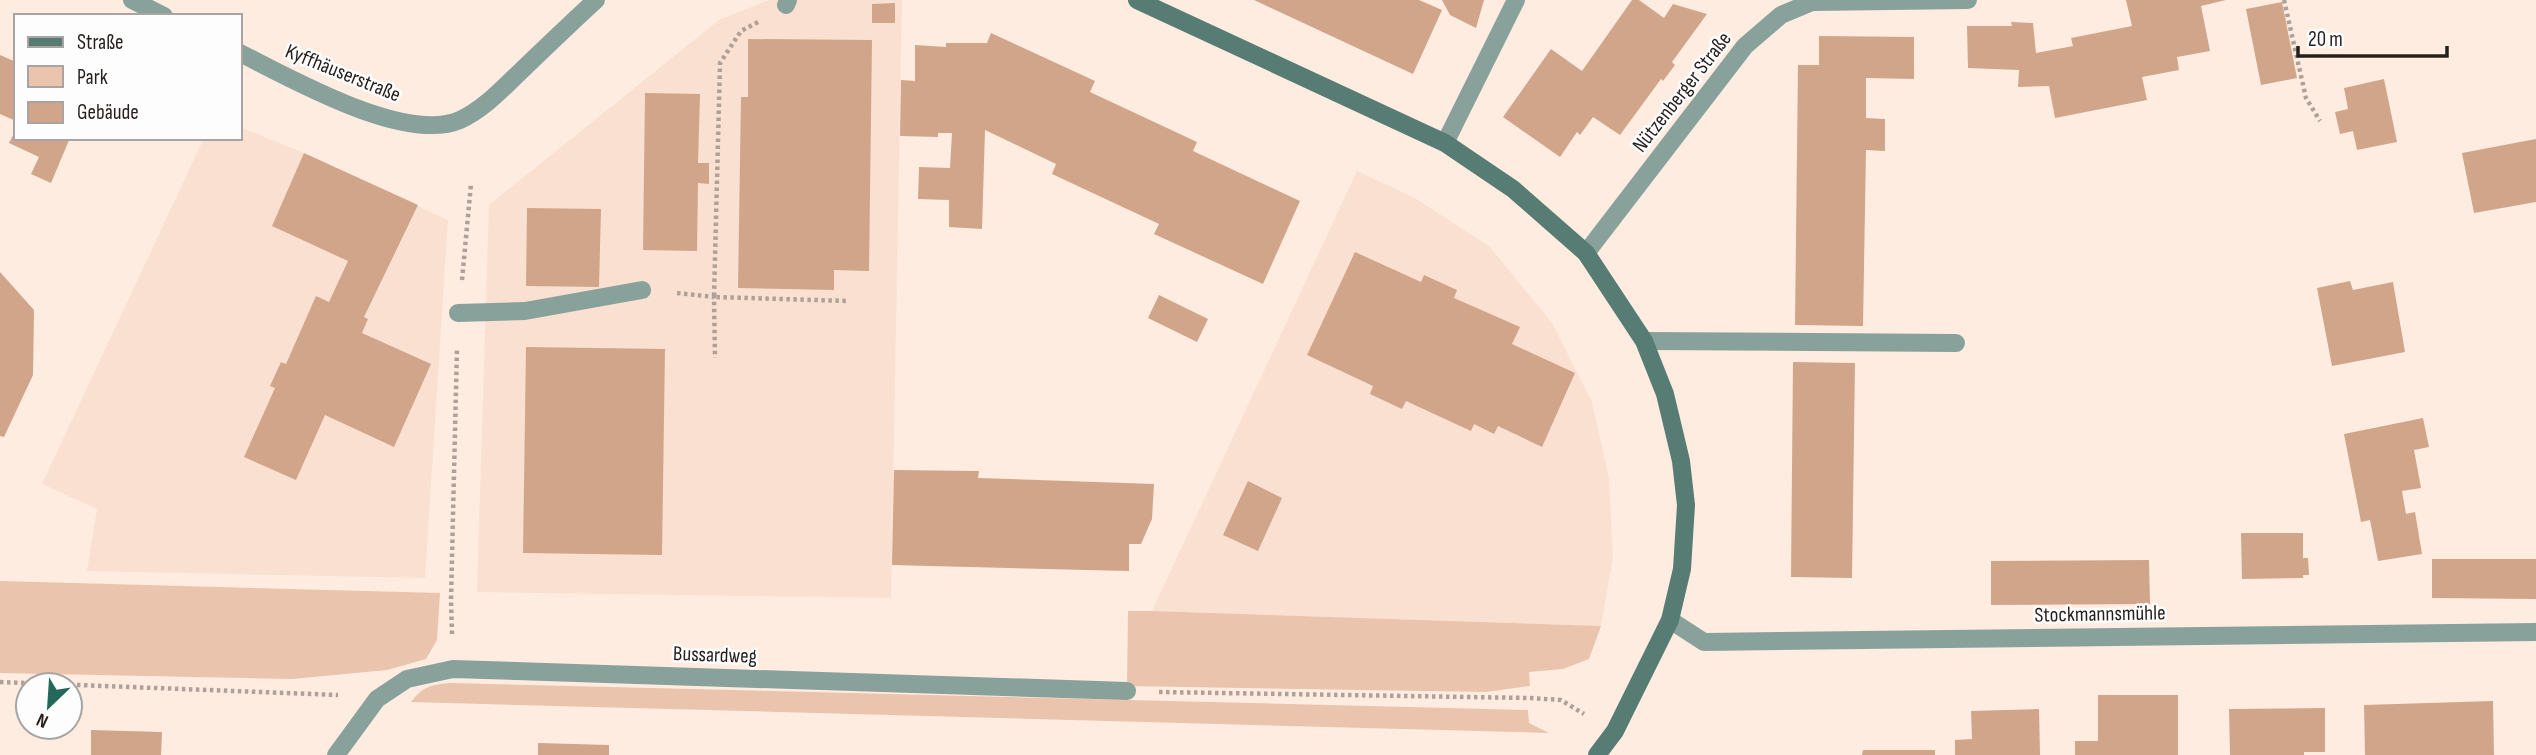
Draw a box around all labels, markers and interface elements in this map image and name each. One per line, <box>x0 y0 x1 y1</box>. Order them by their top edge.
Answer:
legend <box>14 14 242 140</box>
scale bar <box>2298 14 2447 58</box>
street label: Nützenberger Straße <box>1627 27 1737 157</box>
text: 20 m <box>2308 27 2343 52</box>
text: Straße <box>77 30 123 55</box>
street label: Kyffhäuserstraße <box>282 39 404 107</box>
text: Park <box>77 65 108 90</box>
text: Gebäude <box>77 100 139 125</box>
street label: Stockmannsmühle <box>2034 600 2166 628</box>
street label: Bussardweg <box>673 641 757 669</box>
north arrow <box>14 671 84 741</box>
text: N <box>33 707 52 733</box>

